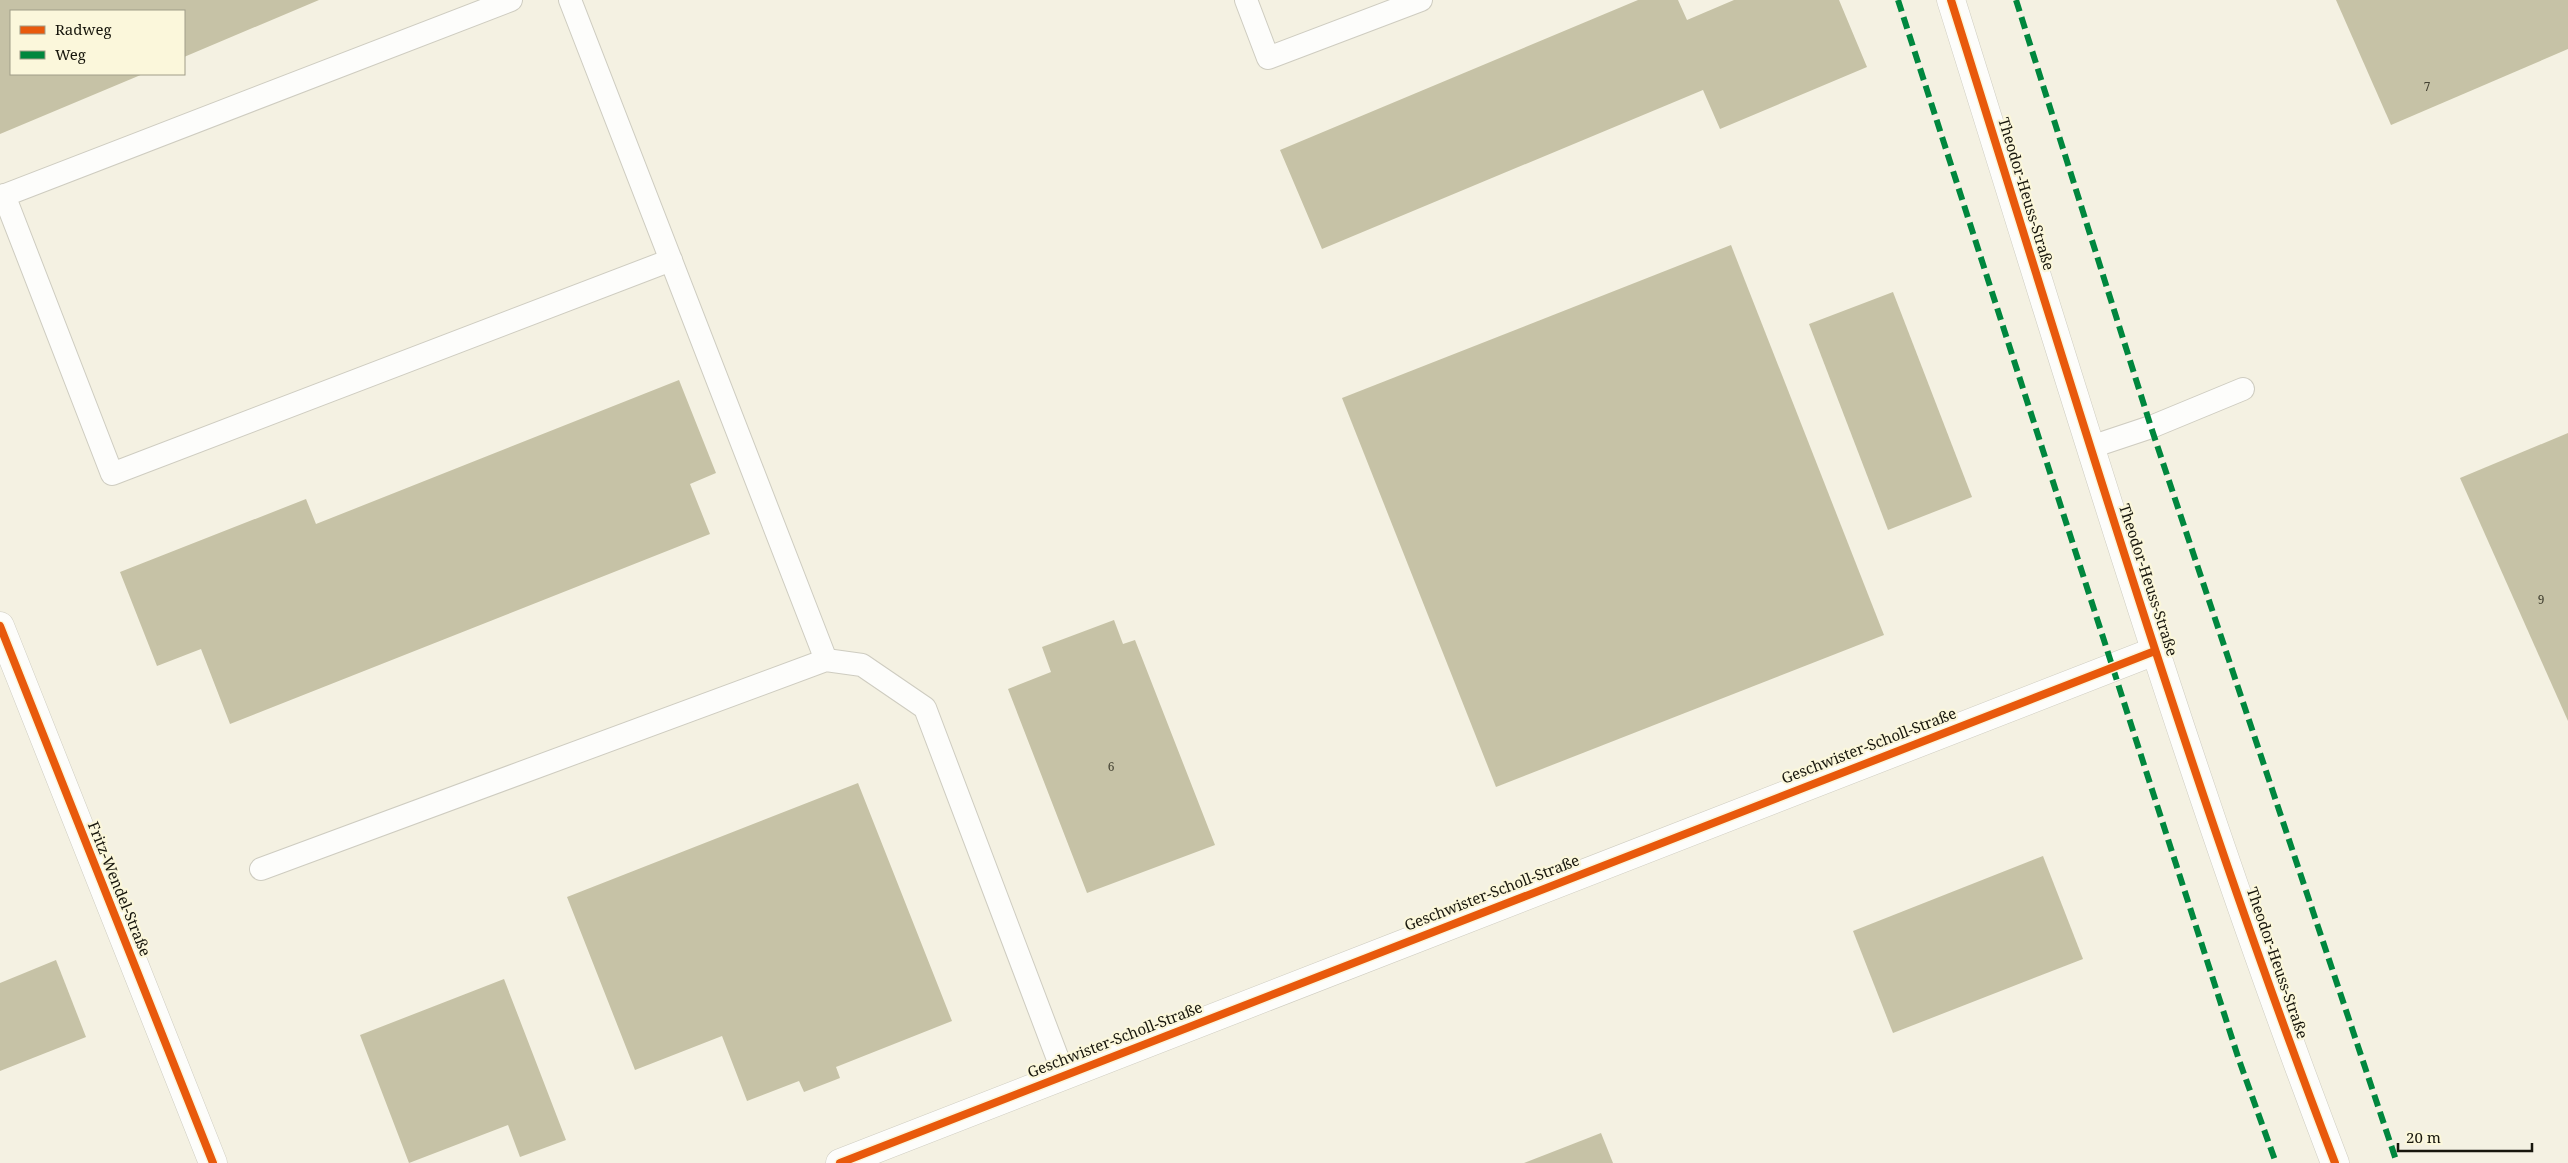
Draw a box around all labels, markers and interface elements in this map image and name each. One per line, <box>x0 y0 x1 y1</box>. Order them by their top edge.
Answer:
legend <box>10 10 185 75</box>
text: Radweg <box>55 19 112 39</box>
text: Weg <box>55 44 86 64</box>
house number: 7 <box>2424 78 2431 95</box>
street label: Theodor-Heuss-Straße <box>1994 115 2060 273</box>
street label: Theodor-Heuss-Straße <box>2115 501 2183 658</box>
house number: 9 <box>2538 591 2544 608</box>
street label: Geschwister-Scholl-Straße <box>1778 702 1959 788</box>
house number: 6 <box>1108 758 1115 775</box>
street label: Fritz-Wendel-Straße <box>84 818 156 959</box>
street label: Geschwister-Scholl-Straße <box>1401 849 1582 935</box>
street label: Theodor-Heuss-Straße <box>2243 884 2313 1041</box>
street label: Geschwister-Scholl-Straße <box>1024 996 1205 1082</box>
scale bar <box>2398 1120 2532 1152</box>
text: 20 m <box>2406 1127 2441 1147</box>

